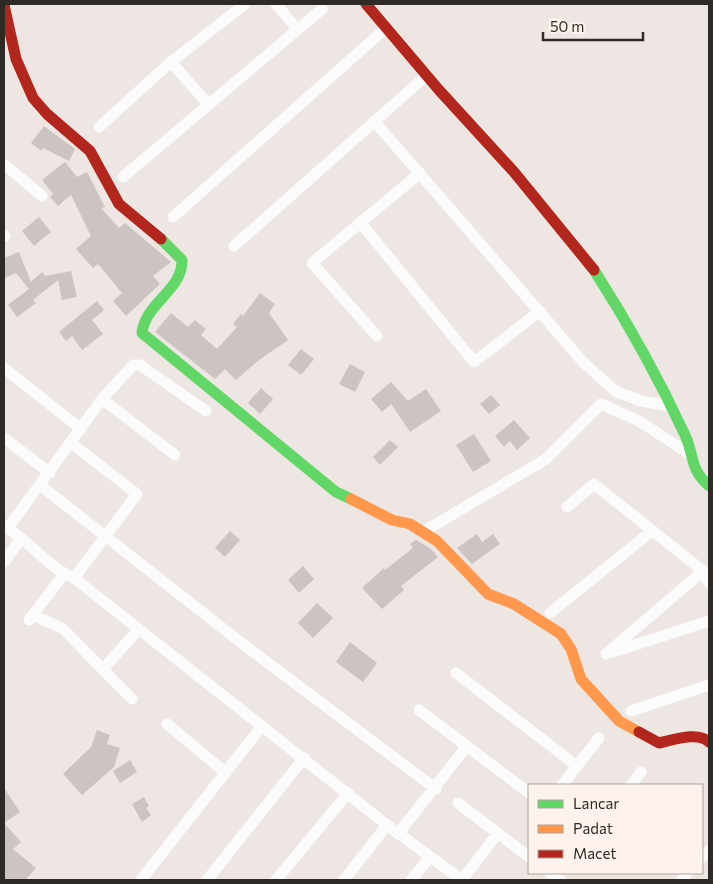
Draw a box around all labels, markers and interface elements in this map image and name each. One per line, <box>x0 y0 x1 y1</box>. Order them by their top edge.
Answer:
scale bar <box>543 10 643 42</box>
text: 50 m <box>550 17 584 35</box>
legend <box>528 784 703 874</box>
text: Lancar <box>573 794 619 812</box>
text: Padat <box>573 819 613 837</box>
text: Macet <box>573 844 616 862</box>

